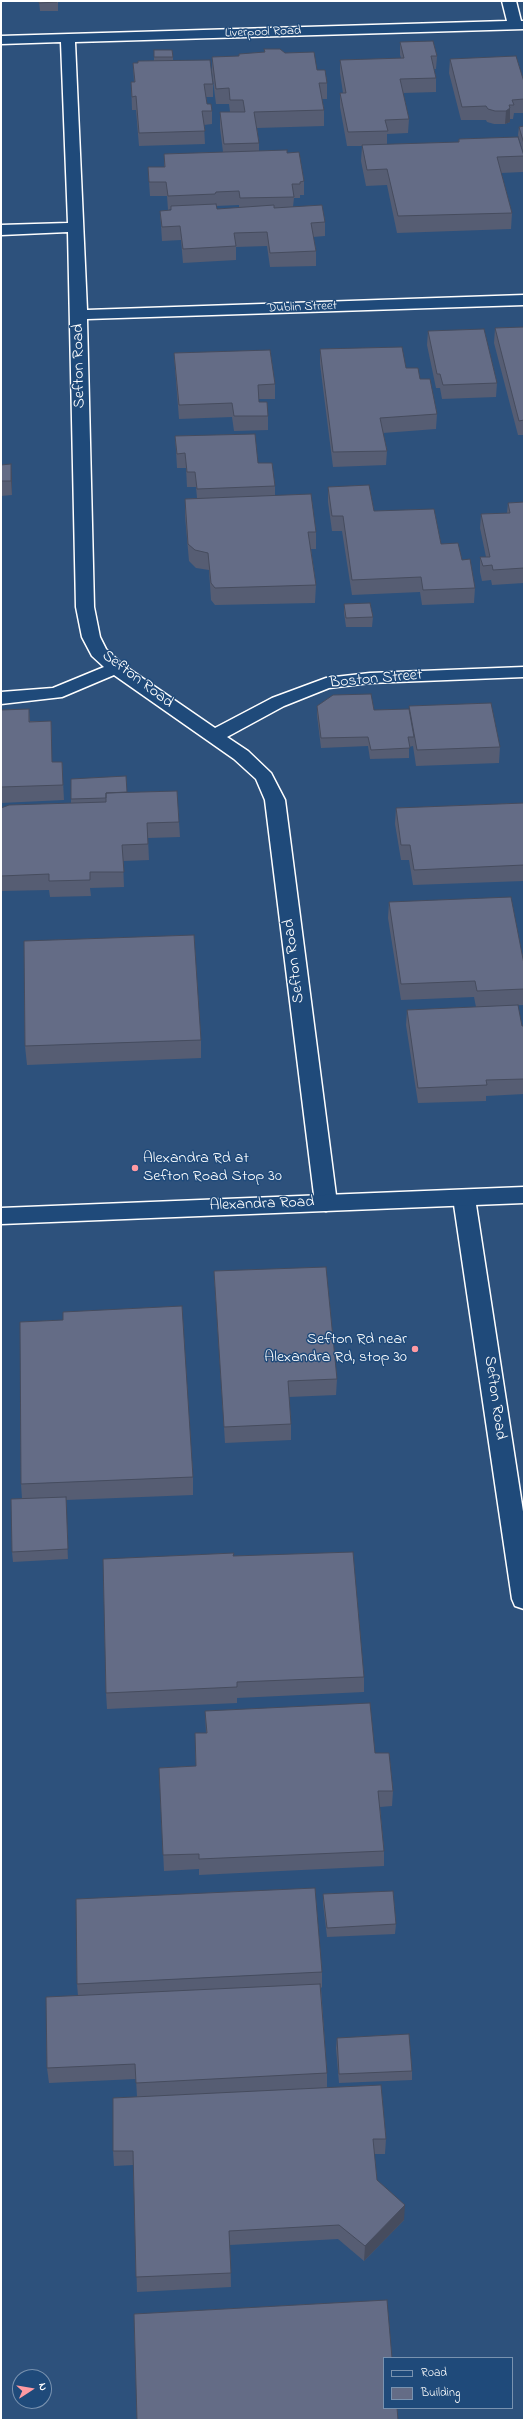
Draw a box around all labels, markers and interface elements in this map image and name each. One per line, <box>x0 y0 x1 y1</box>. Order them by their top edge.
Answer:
street label: Liverpool Road <box>225 24 301 42</box>
street label: Dublin Street <box>267 299 337 317</box>
street label: Sefton Road <box>70 324 90 408</box>
street label: Sefton Road <box>97 647 177 713</box>
street label: Boston Street <box>329 666 423 694</box>
street label: Sefton Road <box>280 918 310 1004</box>
place label: Alexandra Rd at Sefton Road Stop 30 <box>143 1149 282 1187</box>
marker: Alexandra Rd at Sefton Road Stop 30 <box>130 1163 140 1173</box>
street label: Alexandra Road <box>209 1194 315 1216</box>
place label: Sefton Rd near Alexandra Rd, stop 30 <box>264 1330 407 1368</box>
marker: Sefton Rd near Alexandra Rd, stop 30 <box>410 1344 420 1354</box>
street label: Sefton Road <box>479 1355 509 1441</box>
legend <box>383 2357 513 2409</box>
text: Road <box>421 2364 447 2382</box>
north arrow <box>12 2369 52 2409</box>
text: N <box>34 2381 51 2392</box>
text: Building <box>421 2384 460 2402</box>

